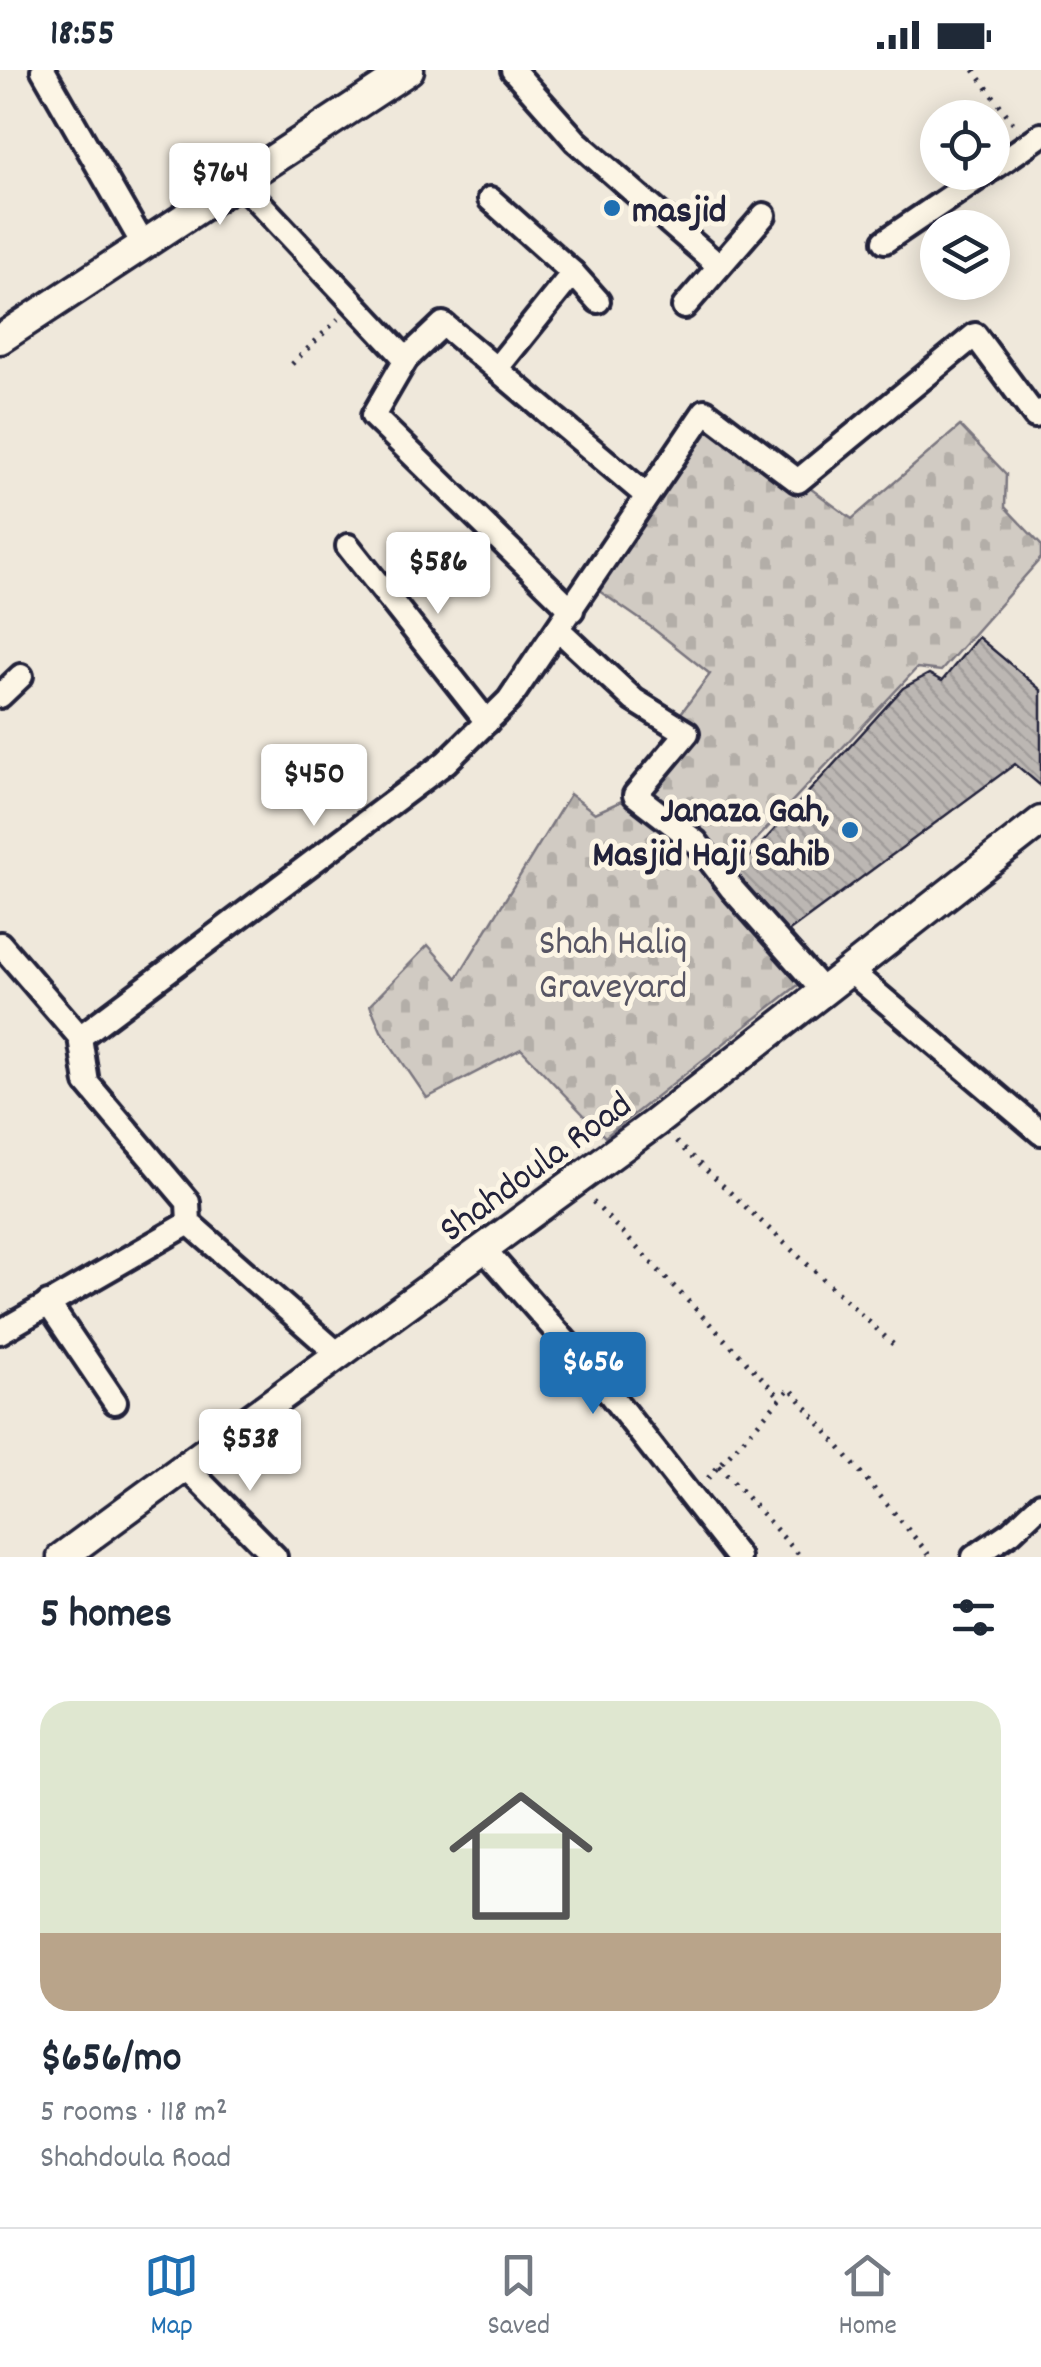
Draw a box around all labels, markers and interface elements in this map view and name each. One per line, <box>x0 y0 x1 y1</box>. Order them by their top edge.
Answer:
text: 18:55 <box>50 8 115 63</box>
map controls <box>920 100 1010 300</box>
button: locate <box>920 100 1010 190</box>
pin: $764 <box>161 143 279 228</box>
text: $764 <box>191 152 249 198</box>
place label: masjid <box>632 186 727 241</box>
marker: masjid <box>601 197 623 219</box>
button: layers <box>920 210 1010 300</box>
pin: $586 <box>379 532 497 617</box>
text: $586 <box>408 541 468 587</box>
pin: $450 <box>255 744 373 829</box>
text: $450 <box>283 753 345 799</box>
place label: Janaza Gah, Masjid Haji Sahib <box>592 786 830 885</box>
marker: Janaza Gah, Masjid Haji Sahib <box>839 819 861 841</box>
park label: Shah Haliq Graveyard <box>539 918 687 1017</box>
street label: Shahdoula Road <box>429 1080 645 1258</box>
pin: $656 <box>534 1332 652 1417</box>
text: $656 <box>562 1341 624 1387</box>
pin: $538 <box>191 1409 309 1494</box>
text: $538 <box>221 1418 279 1464</box>
text: 5 homes <box>40 1587 172 1647</box>
icon: filters <box>946 1590 1001 1645</box>
icon: home <box>431 1766 611 1946</box>
text: $656/mo <box>40 2031 181 2091</box>
text: 5 rooms · 118 m² <box>40 2091 228 2137</box>
text: Shahdoula Road <box>40 2137 231 2183</box>
tab: Map <box>144 2248 199 2348</box>
tab: Saved <box>488 2248 550 2348</box>
tab: Home <box>838 2248 897 2348</box>

